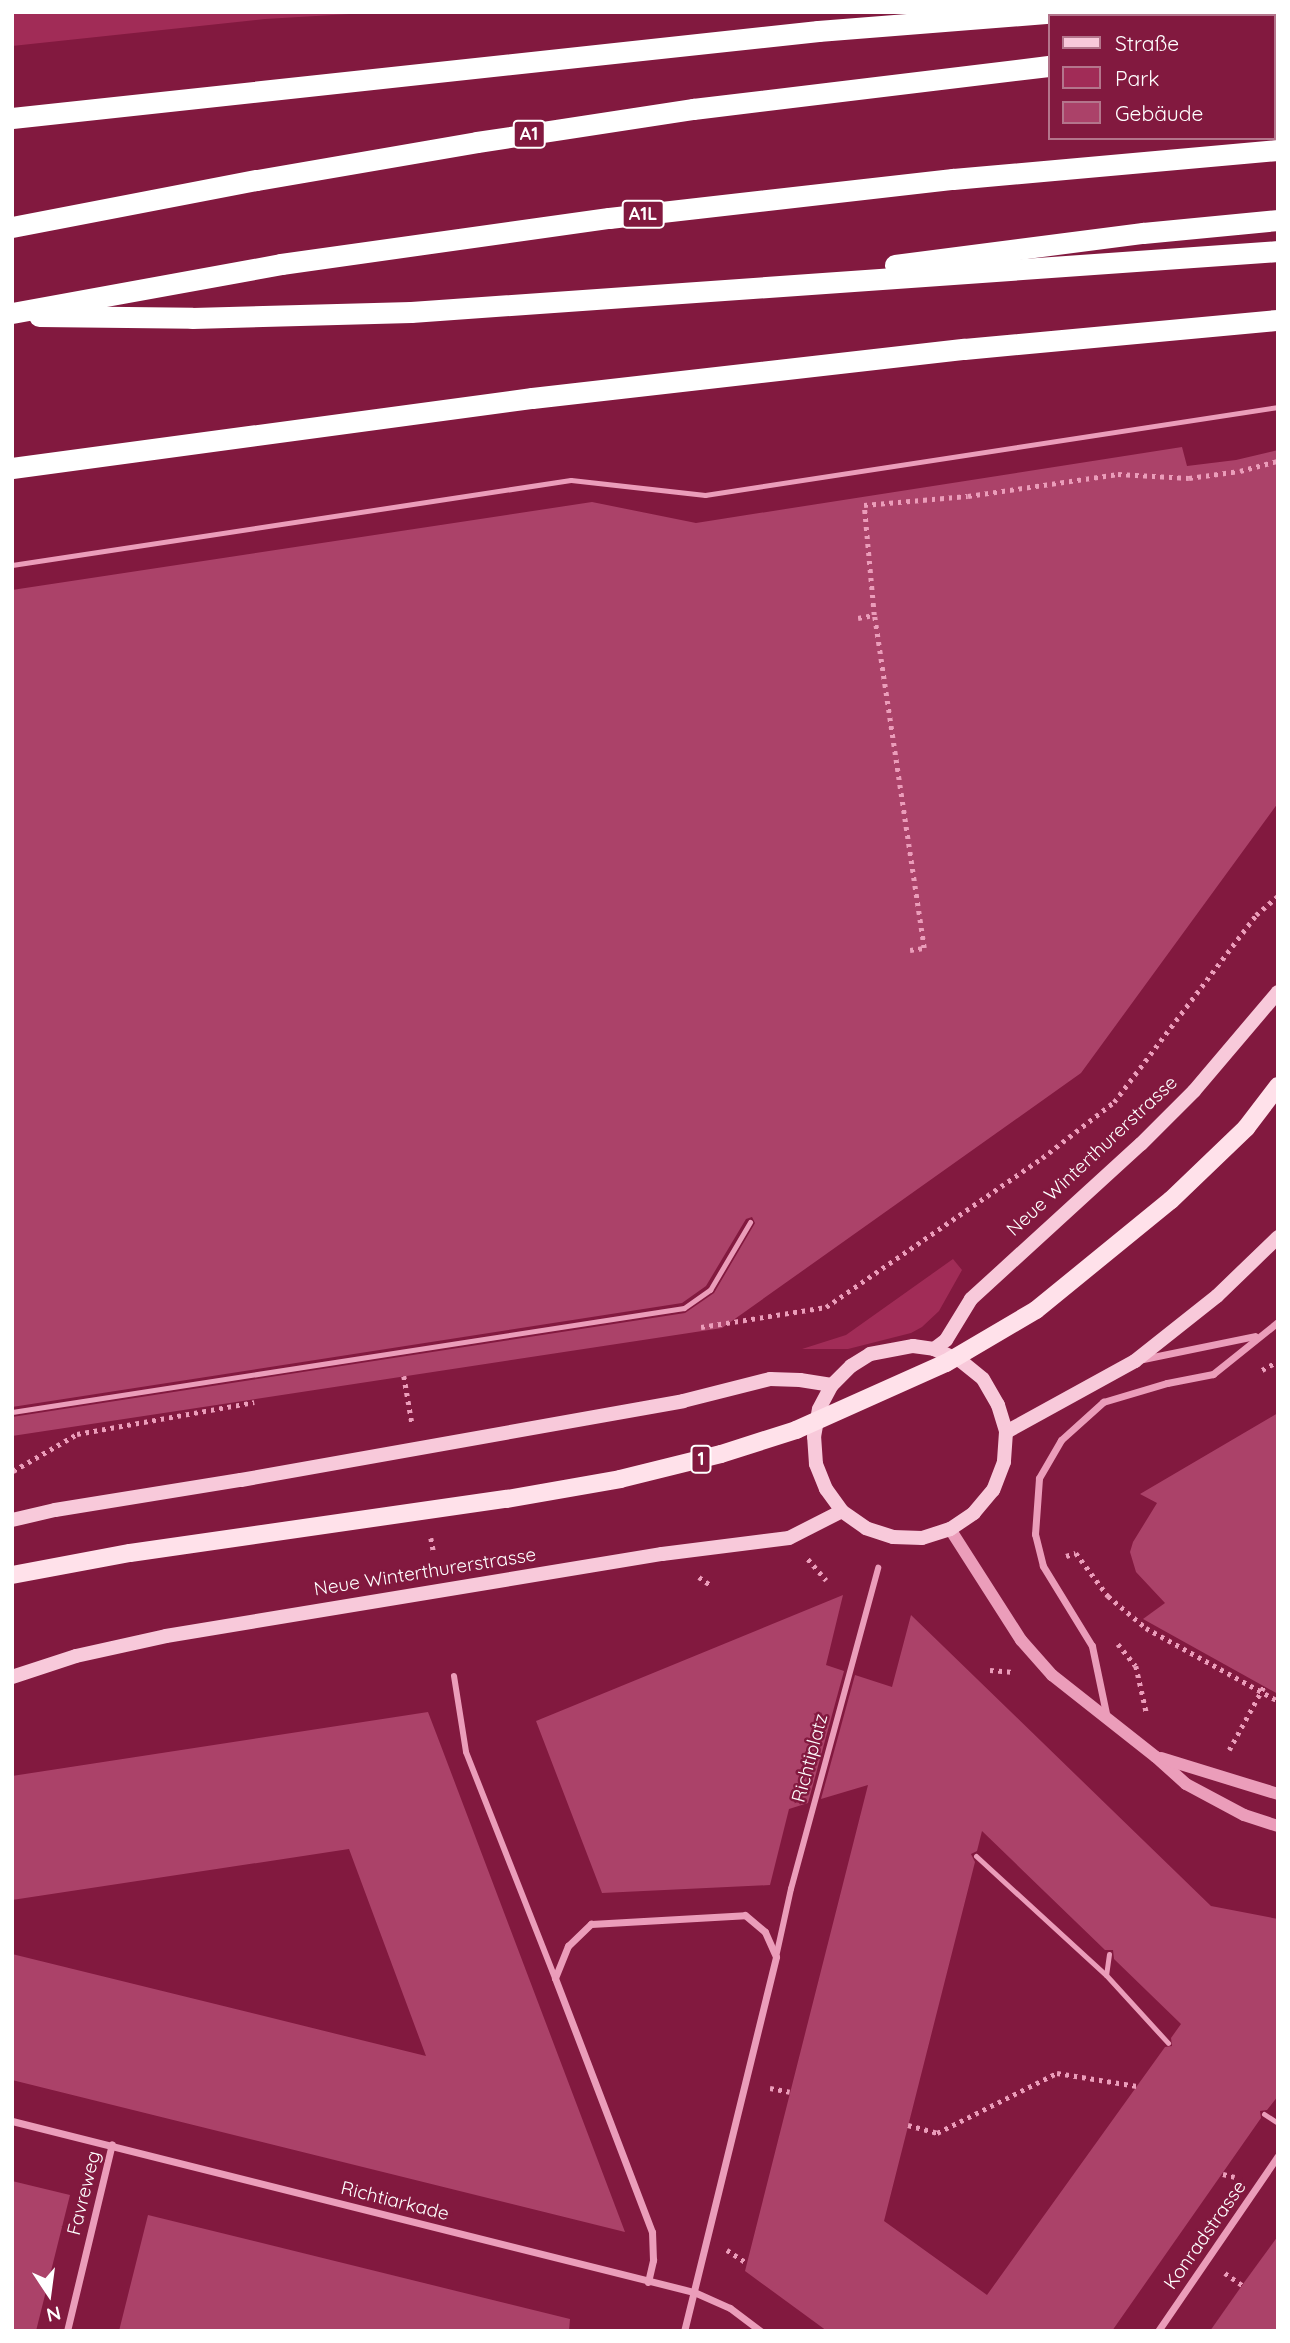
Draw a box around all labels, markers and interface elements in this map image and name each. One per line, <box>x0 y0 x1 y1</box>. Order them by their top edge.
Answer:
legend <box>1048 14 1276 140</box>
text: Straße <box>1115 30 1179 56</box>
text: Park <box>1115 65 1159 91</box>
text: Gebäude <box>1115 100 1203 126</box>
road number: A1 <box>512 119 546 148</box>
road number: A1L <box>620 200 666 229</box>
street label: Neue Winterthurerstrasse <box>1002 1071 1182 1241</box>
road number: 1 <box>689 1444 713 1474</box>
street label: Neue Winterthurerstrasse <box>312 1543 538 1601</box>
street label: Richtiplatz <box>787 1711 833 1805</box>
street label: Favreweg <box>63 2148 105 2238</box>
street label: Konradstrasse <box>1159 2176 1251 2294</box>
street label: Richtiarkade <box>339 2177 451 2225</box>
north arrow <box>14 2259 84 2329</box>
text: N <box>44 2301 63 2328</box>

